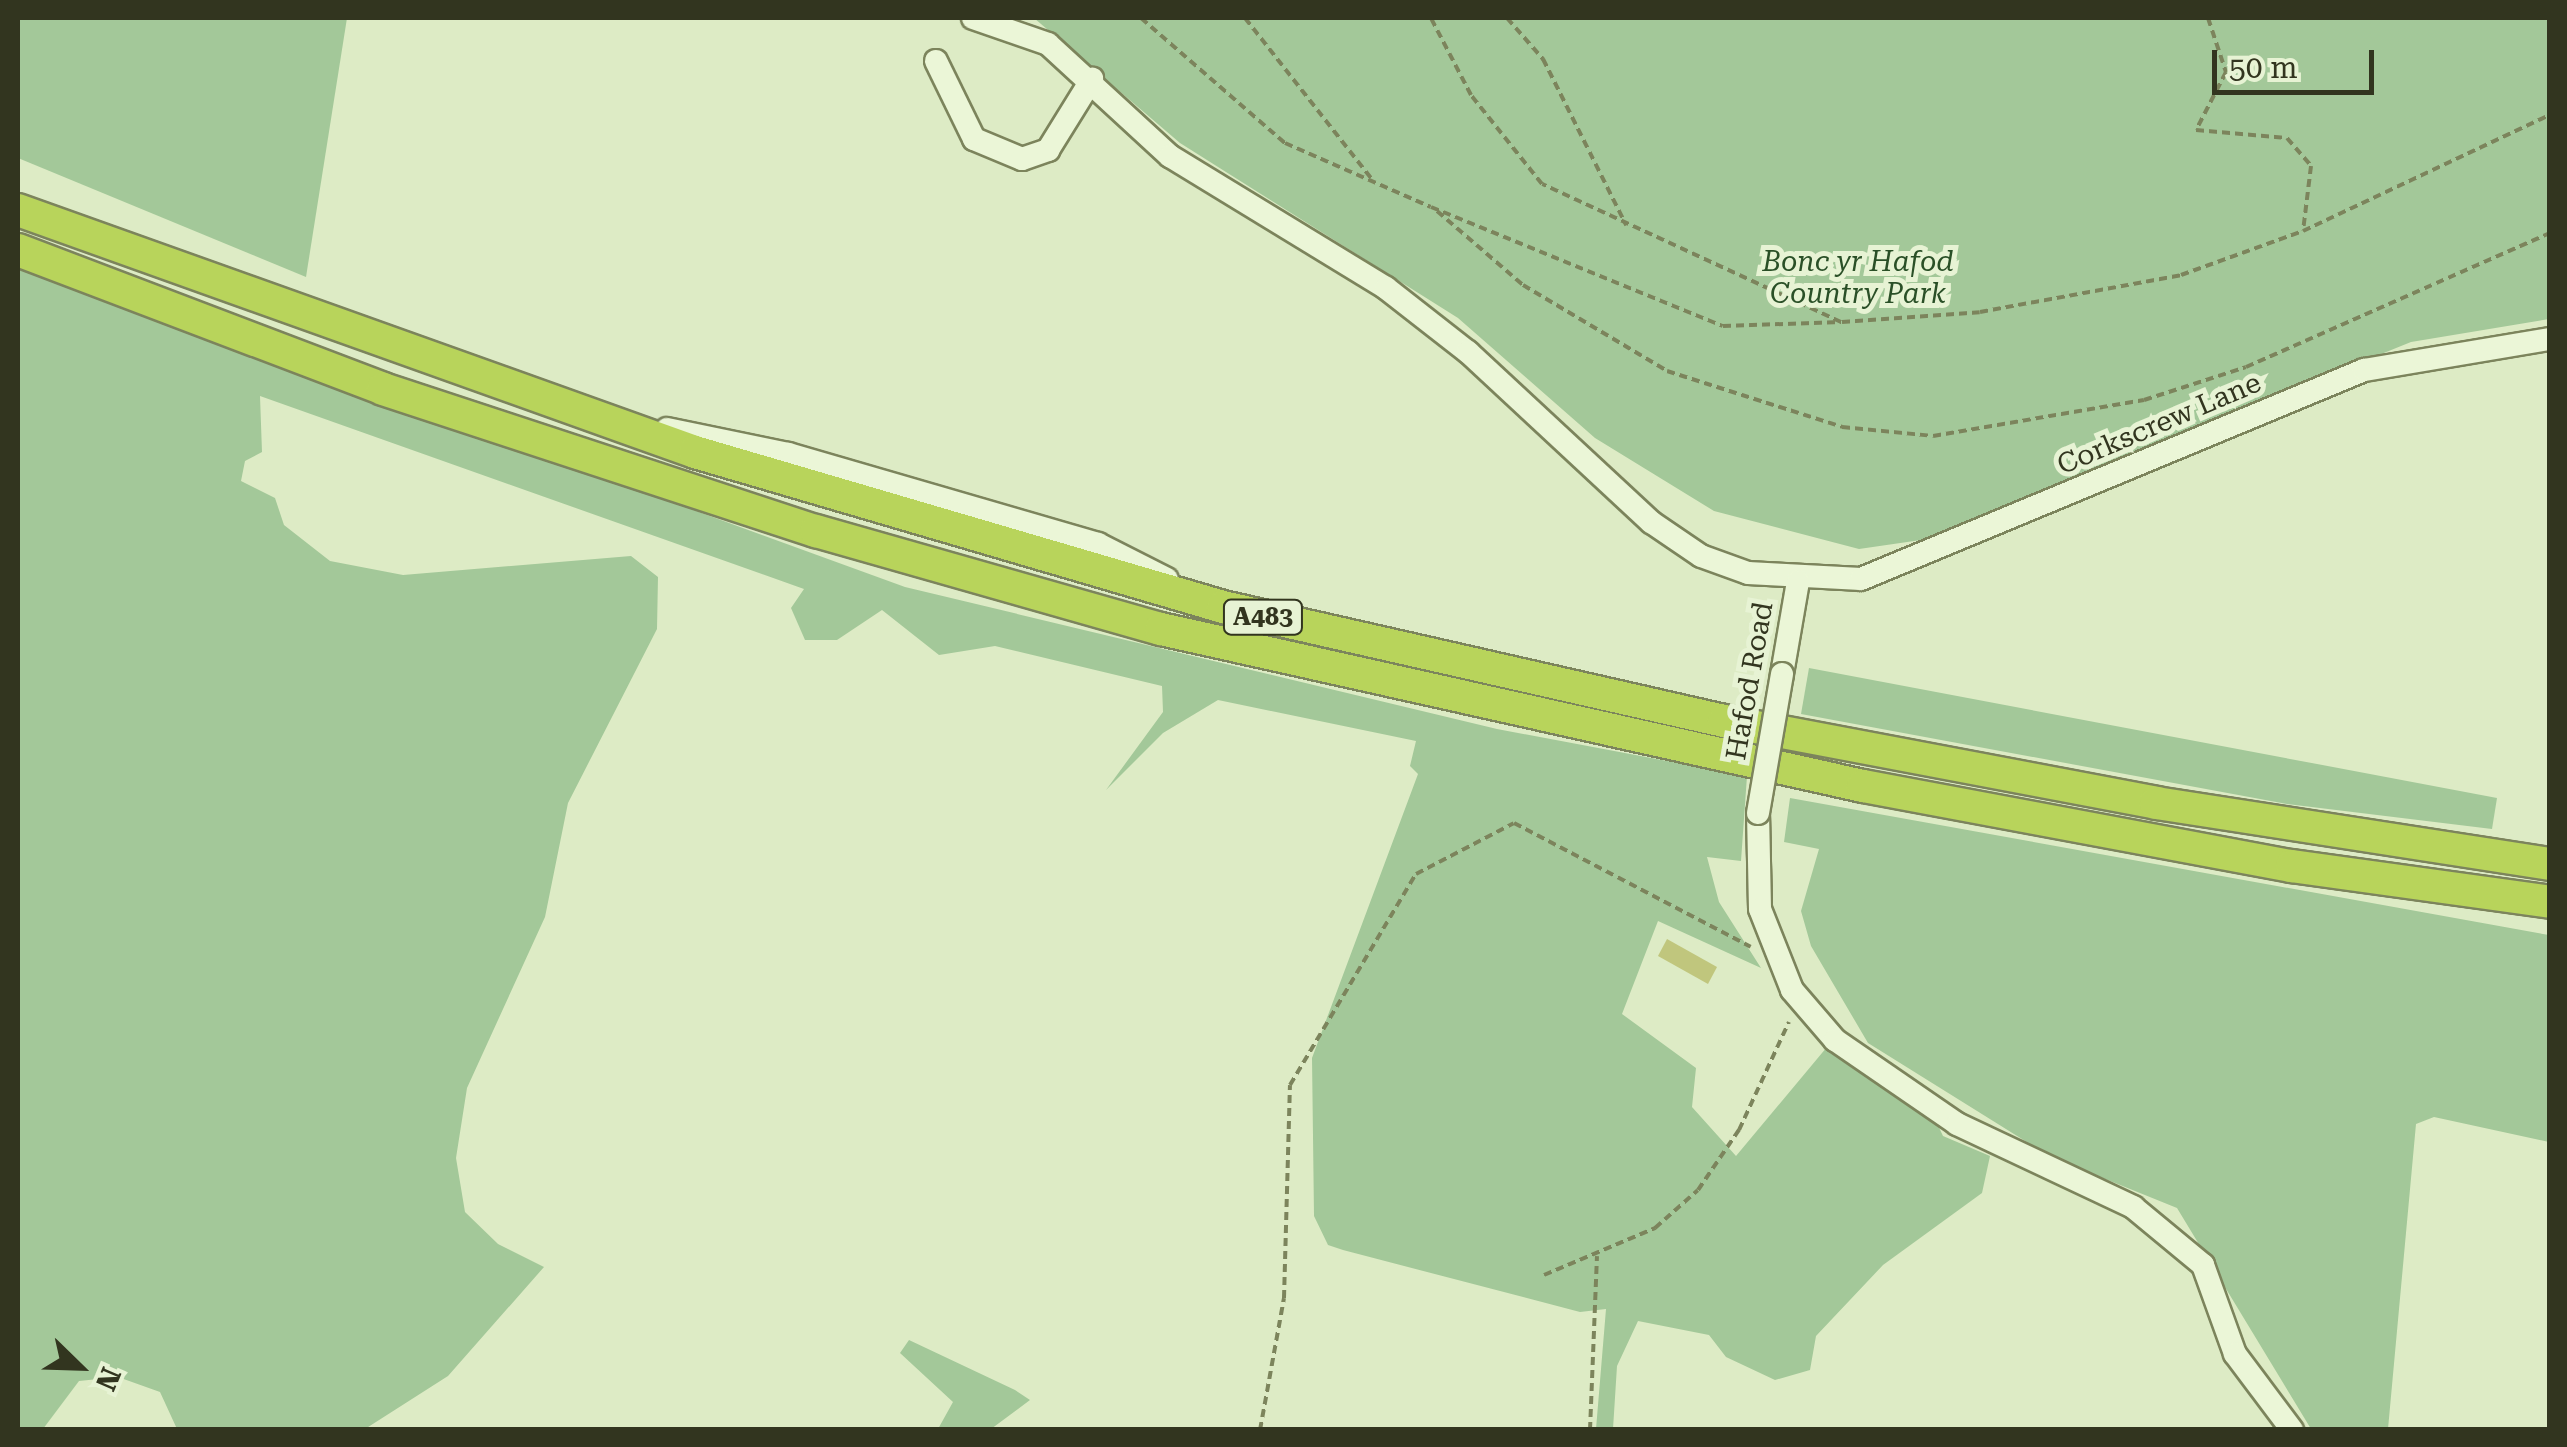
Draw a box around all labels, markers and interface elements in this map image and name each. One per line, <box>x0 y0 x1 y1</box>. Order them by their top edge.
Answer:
scale bar <box>2217 30 2380 92</box>
text: 50 m <box>2229 50 2298 85</box>
park label: Bonc yr Hafod Country Park <box>1762 245 1954 311</box>
street label: Corkscrew Lane <box>2052 366 2266 482</box>
road number: A483 <box>1220 597 1306 637</box>
street label: Hafod Road <box>1720 599 1780 763</box>
north arrow <box>30 1317 130 1417</box>
text: N <box>89 1363 127 1395</box>

